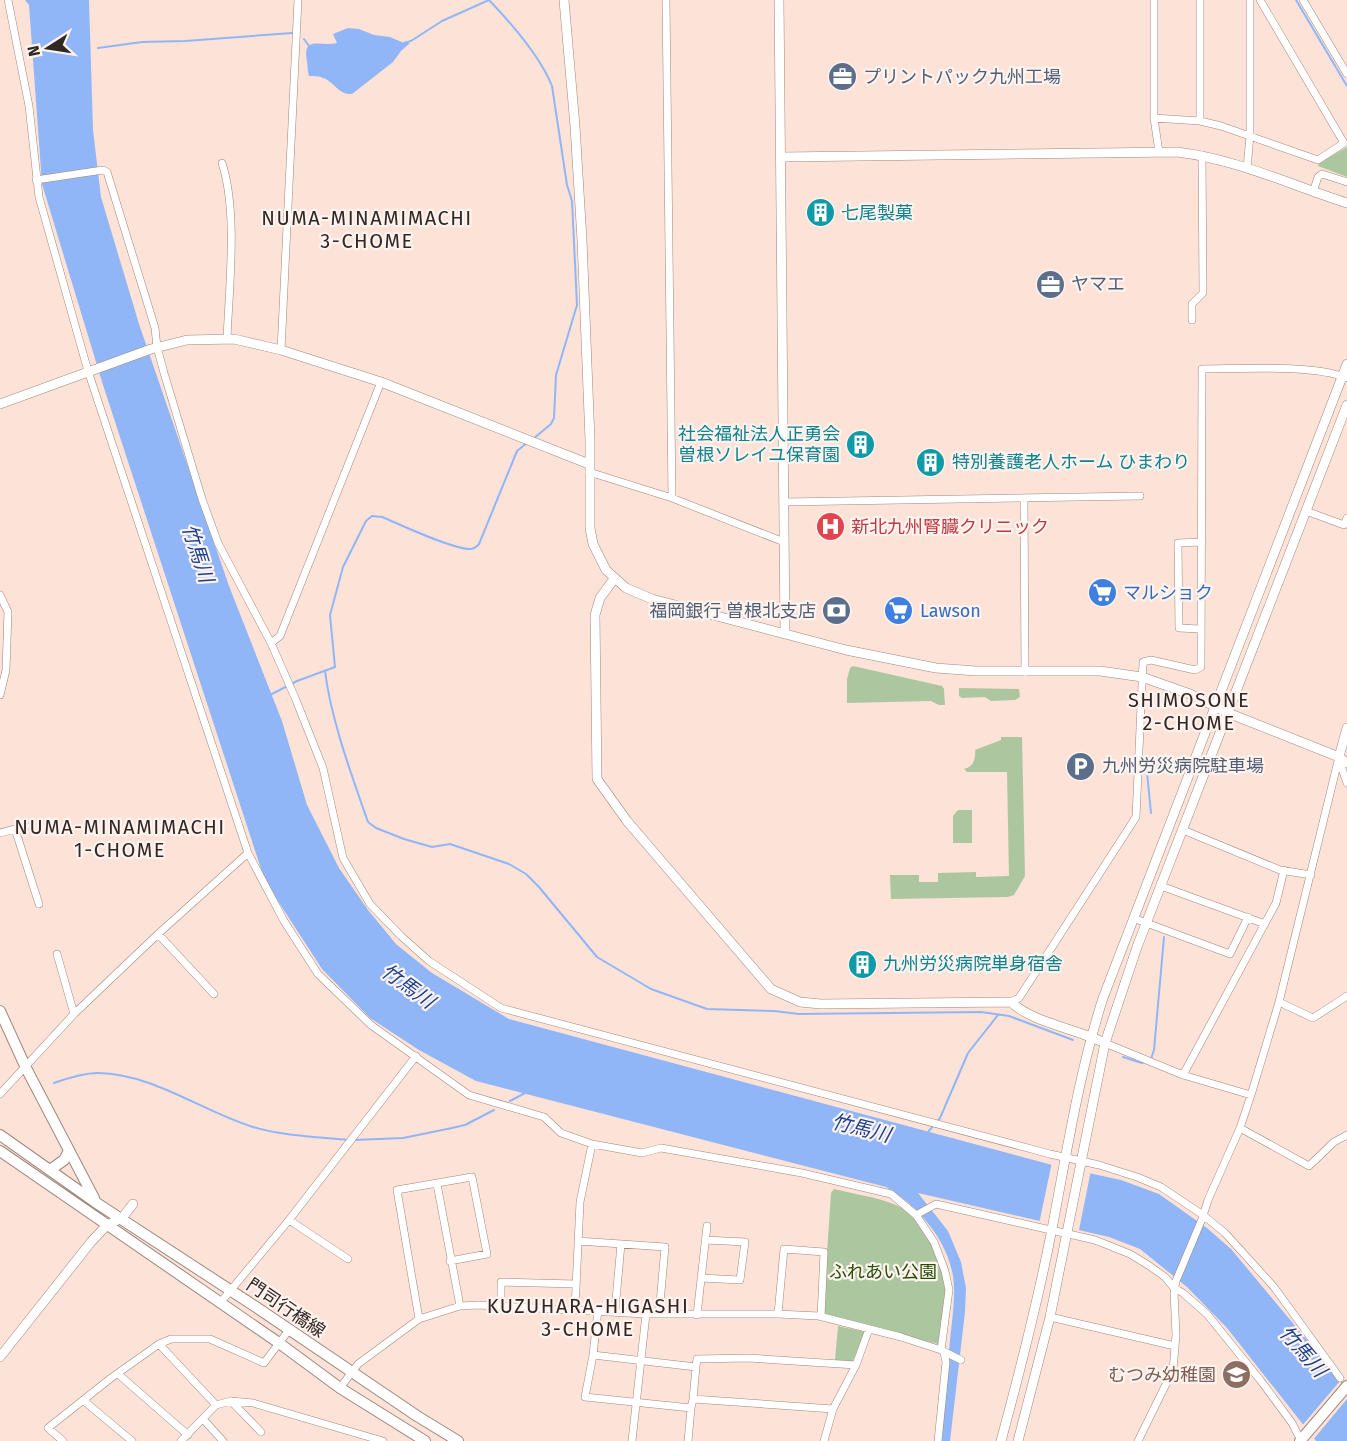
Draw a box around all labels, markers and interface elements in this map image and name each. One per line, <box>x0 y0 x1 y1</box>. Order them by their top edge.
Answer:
north arrow <box>18 18 78 78</box>
text: N <box>23 44 44 58</box>
office icon: プリントパック九州工場 <box>826 61 858 93</box>
place label: プリントパック九州工場 <box>863 66 1061 88</box>
building icon: 七尾製菓 <box>804 197 836 229</box>
place label: 七尾製菓 <box>841 202 913 224</box>
district label: NUMA-MINAMIMACHI 3-CHOME <box>261 206 473 253</box>
office icon: ヤマエ <box>1034 268 1066 300</box>
place label: ヤマエ <box>1071 273 1125 295</box>
place label: 社会福祉法人正勇会 曽根ソレイユ保育園 <box>678 423 840 466</box>
building icon: 社会福祉法人正勇会 曽根ソレイユ保育園 <box>845 428 877 460</box>
building icon: 特別養護老人ホーム ひまわり <box>915 446 947 478</box>
place label: 特別養護老人ホーム ひまわり <box>952 451 1190 473</box>
hospital icon: 新北九州腎臓クリニック <box>814 511 846 543</box>
place label: 新北九州腎臓クリニック <box>851 516 1049 538</box>
water label: 竹馬川 <box>177 521 219 587</box>
supermarket icon: マルショク <box>1086 577 1118 609</box>
place label: マルショク <box>1123 582 1213 604</box>
bank icon: 福岡銀行 曽根北支店 <box>821 595 853 627</box>
supermarket icon: Lawson <box>883 595 915 627</box>
place label: 福岡銀行 曽根北支店 <box>649 600 816 622</box>
place label: Lawson <box>920 600 981 622</box>
district label: SHIMOSONE 2-CHOME <box>1128 688 1250 735</box>
parking icon: 九州労災病院駐車場 <box>1065 750 1097 782</box>
place label: 九州労災病院駐車場 <box>1102 755 1264 777</box>
district label: NUMA-MINAMIMACHI 1-CHOME <box>14 815 226 862</box>
building icon: 九州労災病院単身宿舎 <box>846 948 878 980</box>
place label: 九州労災病院単身宿舎 <box>883 953 1063 975</box>
water label: 竹馬川 <box>377 959 441 1015</box>
water label: 竹馬川 <box>829 1109 895 1147</box>
park label: ふれあい公園 <box>829 1261 937 1283</box>
street label: 門司行橋線 <box>243 1274 329 1342</box>
district label: KUZUHARA-HIGASHI 3-CHOME <box>487 1294 689 1341</box>
water label: 竹馬川 <box>1274 1320 1333 1383</box>
school or university icon: むつみ幼稚園 <box>1221 1359 1253 1391</box>
place label: むつみ幼稚園 <box>1108 1364 1216 1386</box>

